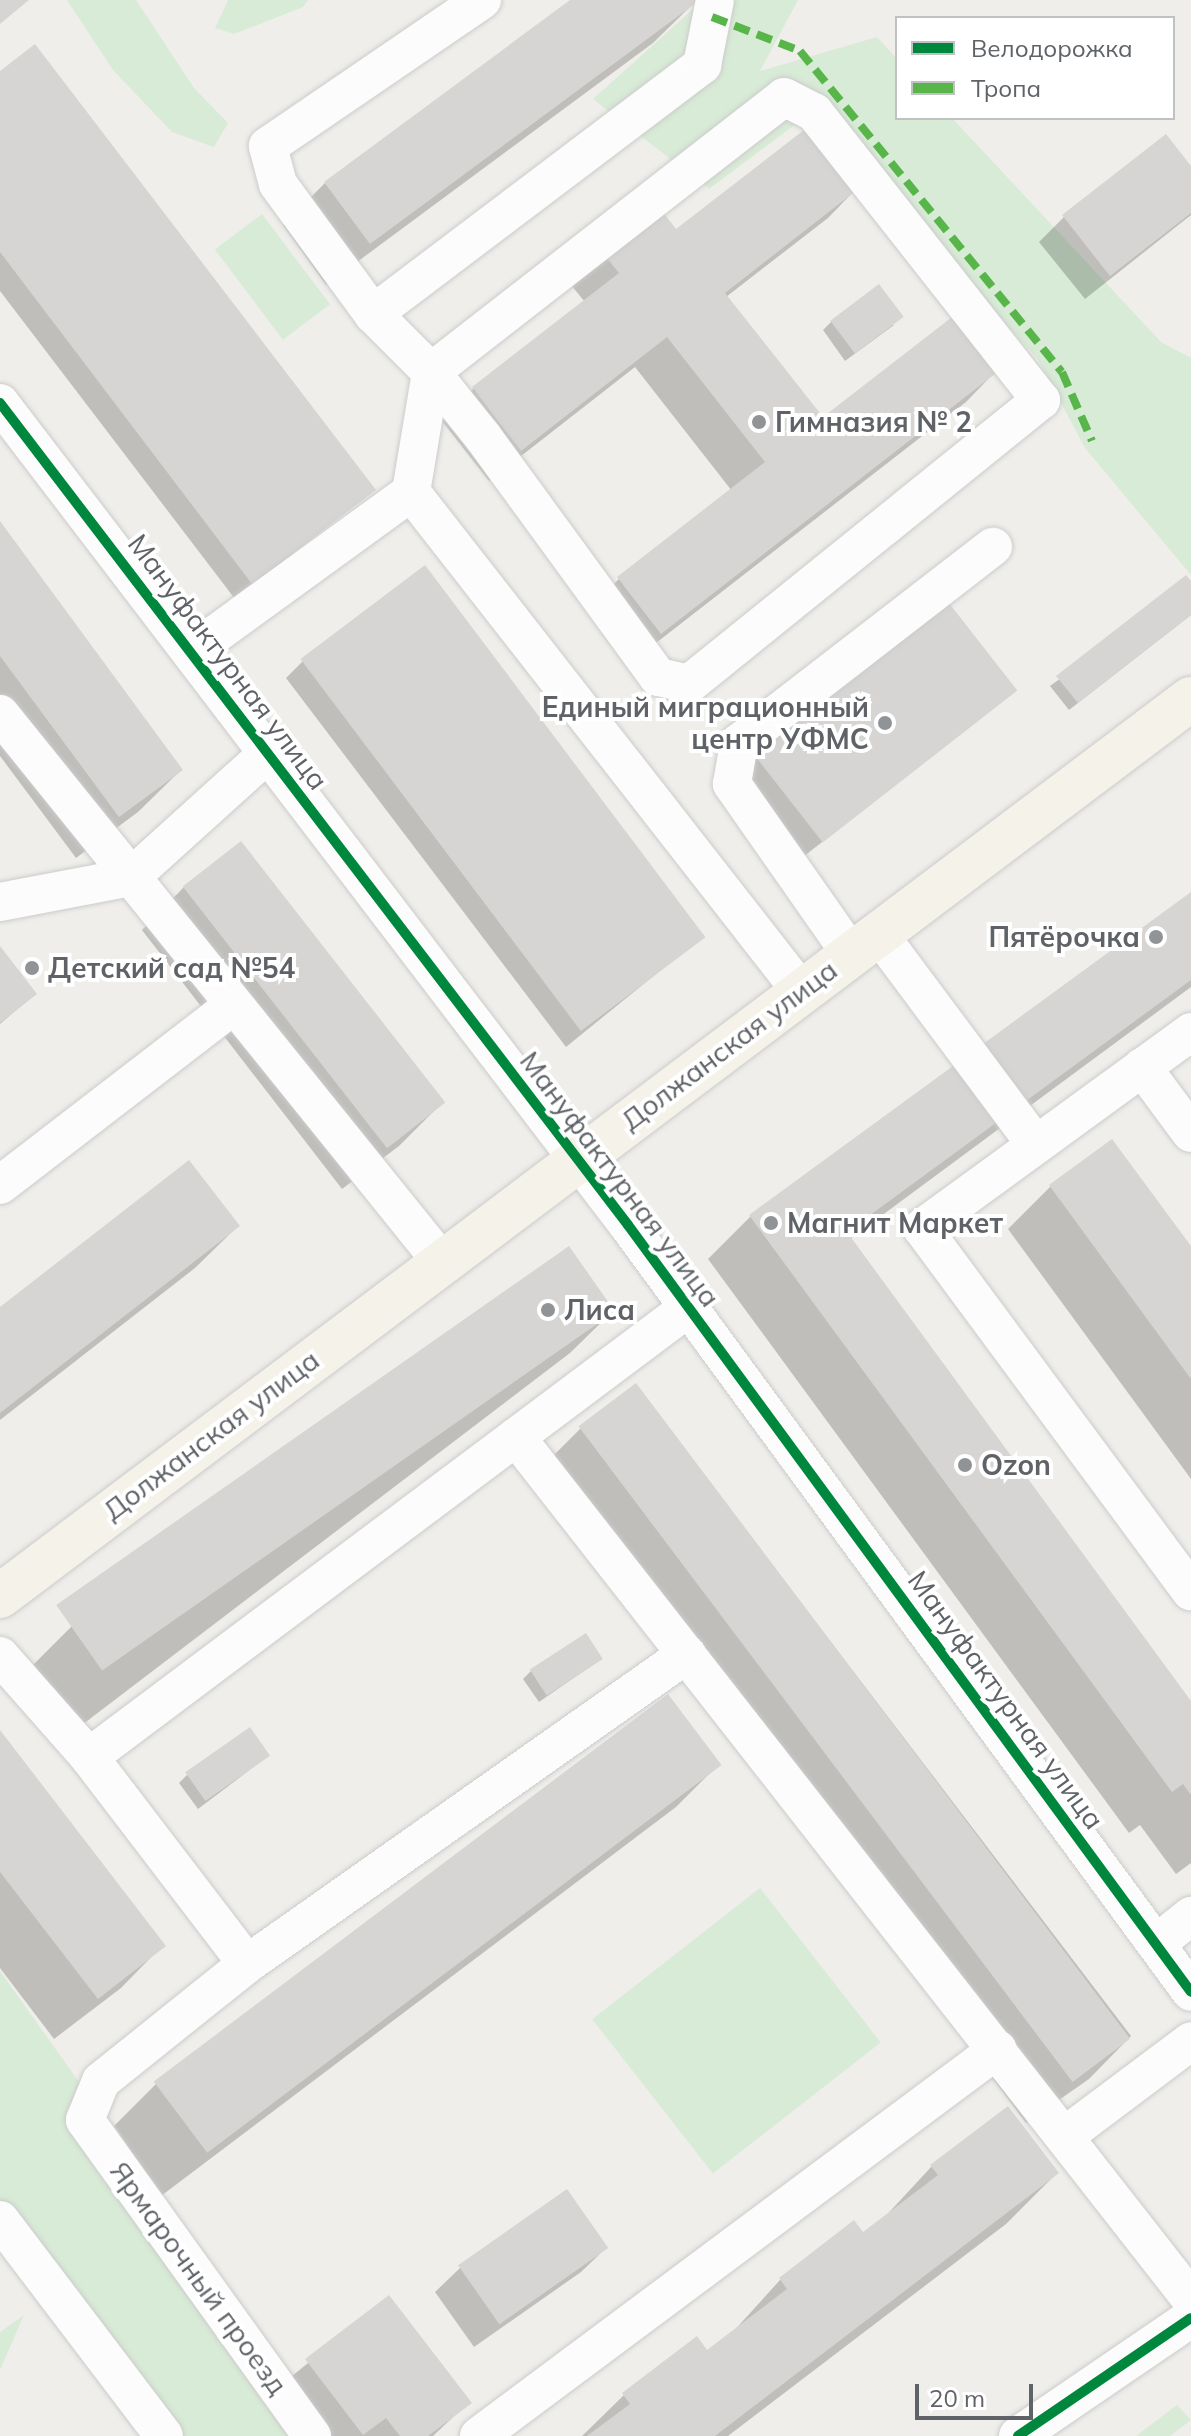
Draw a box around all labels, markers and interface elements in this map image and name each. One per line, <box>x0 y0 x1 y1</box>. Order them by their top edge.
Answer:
legend <box>895 16 1175 120</box>
text: Велодорожка <box>971 33 1133 63</box>
text: Тропа <box>971 73 1041 103</box>
place label: Гимназия № 2 <box>775 405 972 439</box>
marker: Гимназия № 2 <box>750 413 768 431</box>
street label: Мануфактурная улица <box>121 528 335 796</box>
place label: Единый миграционный центр УФМС <box>542 690 869 756</box>
marker: Единый миграционный центр УФМС <box>876 714 894 732</box>
place label: Пятёрочка <box>988 920 1140 954</box>
marker: Пятёрочка <box>1147 928 1165 946</box>
place label: Детский сад №54 <box>48 951 295 985</box>
street label: Должанская улица <box>614 953 844 1137</box>
marker: Детский сад №54 <box>23 959 41 977</box>
street label: Мануфактурная улица <box>513 1045 727 1313</box>
place label: Магнит Маркет <box>787 1206 1003 1240</box>
marker: Магнит Маркет <box>762 1214 780 1232</box>
place label: Лиса <box>564 1293 635 1327</box>
marker: Лиса <box>539 1301 557 1319</box>
street label: Должанская улица <box>96 1343 326 1527</box>
place label: Ozon <box>981 1448 1051 1482</box>
marker: Ozon <box>956 1456 974 1474</box>
street label: Мануфактурная улица <box>901 1564 1111 1836</box>
street label: Ярмарочный проезд <box>103 2155 295 2401</box>
scale bar <box>919 2368 1037 2418</box>
text: 20 m <box>929 2383 985 2413</box>

